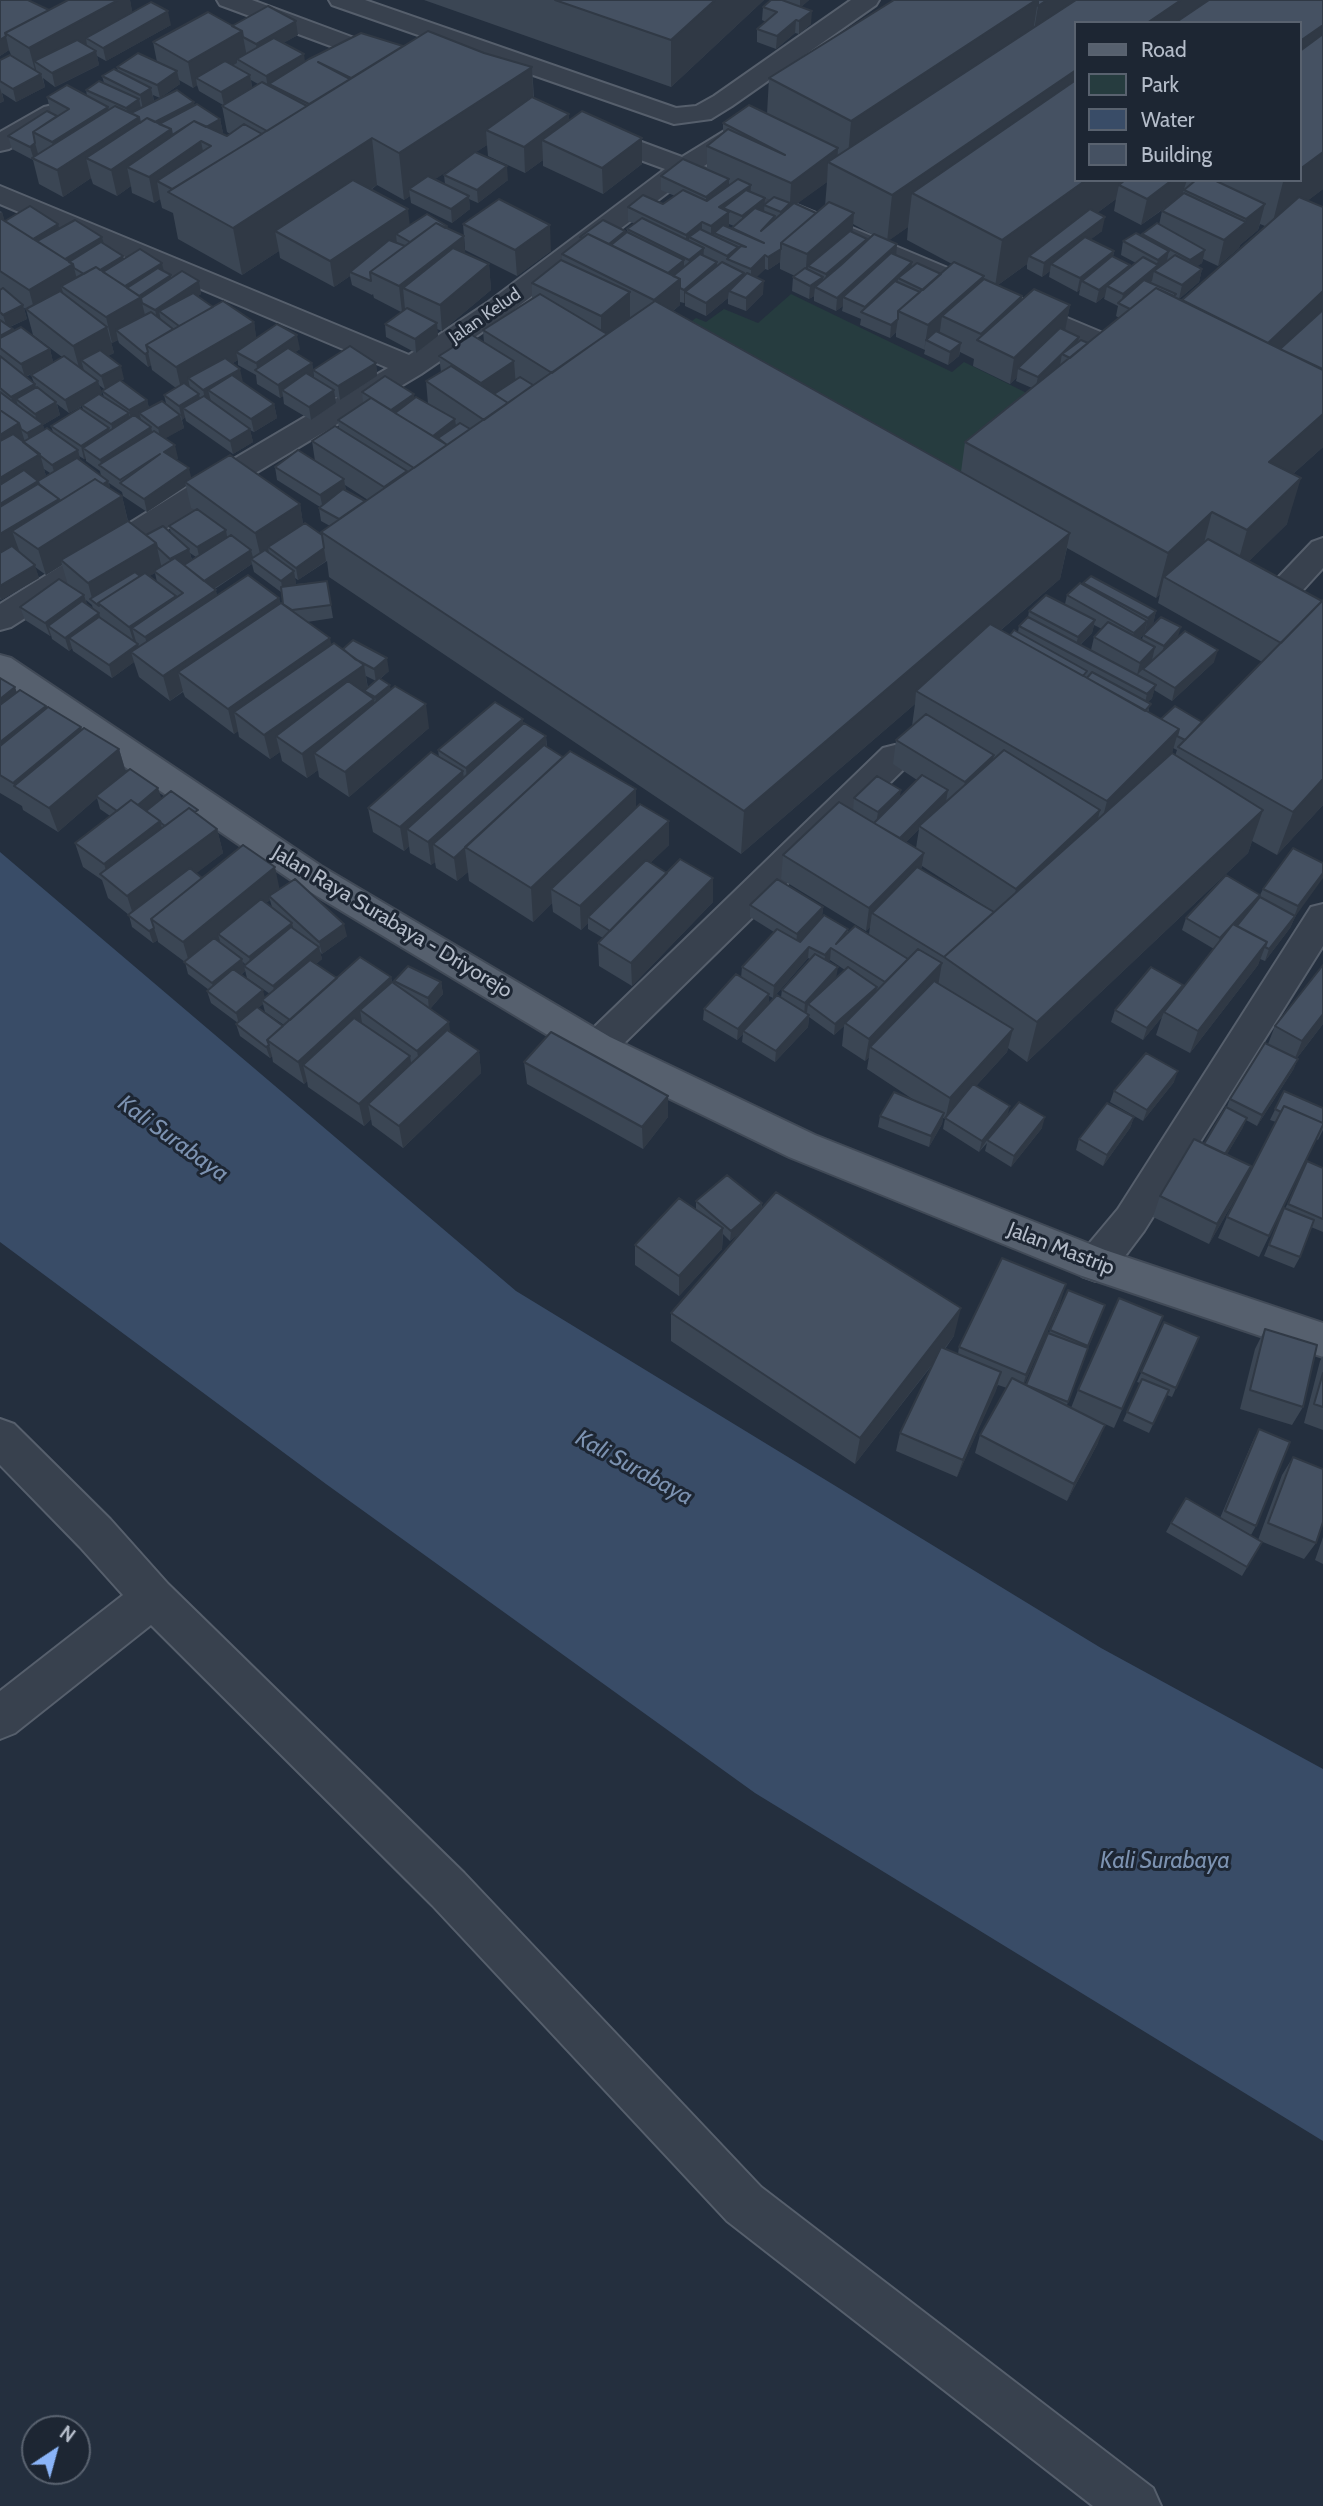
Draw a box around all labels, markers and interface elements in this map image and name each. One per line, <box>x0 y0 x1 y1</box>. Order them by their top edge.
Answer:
legend <box>1074 21 1302 182</box>
text: Road <box>1141 37 1187 62</box>
text: Park <box>1141 72 1179 97</box>
text: Water <box>1141 107 1194 132</box>
text: Building <box>1141 142 1212 167</box>
street label: Jalan Kelud <box>445 283 525 349</box>
street label: Jalan Raya Surabaya - Driyorejo <box>267 840 517 1004</box>
water label: Kali Surabaya <box>112 1090 234 1188</box>
street label: Jalan Mastrip <box>1004 1217 1118 1281</box>
water label: Kali Surabaya <box>571 1424 697 1512</box>
water label: Kali Surabaya <box>1100 1847 1230 1875</box>
north arrow <box>21 2415 91 2485</box>
text: N <box>55 2421 80 2447</box>

